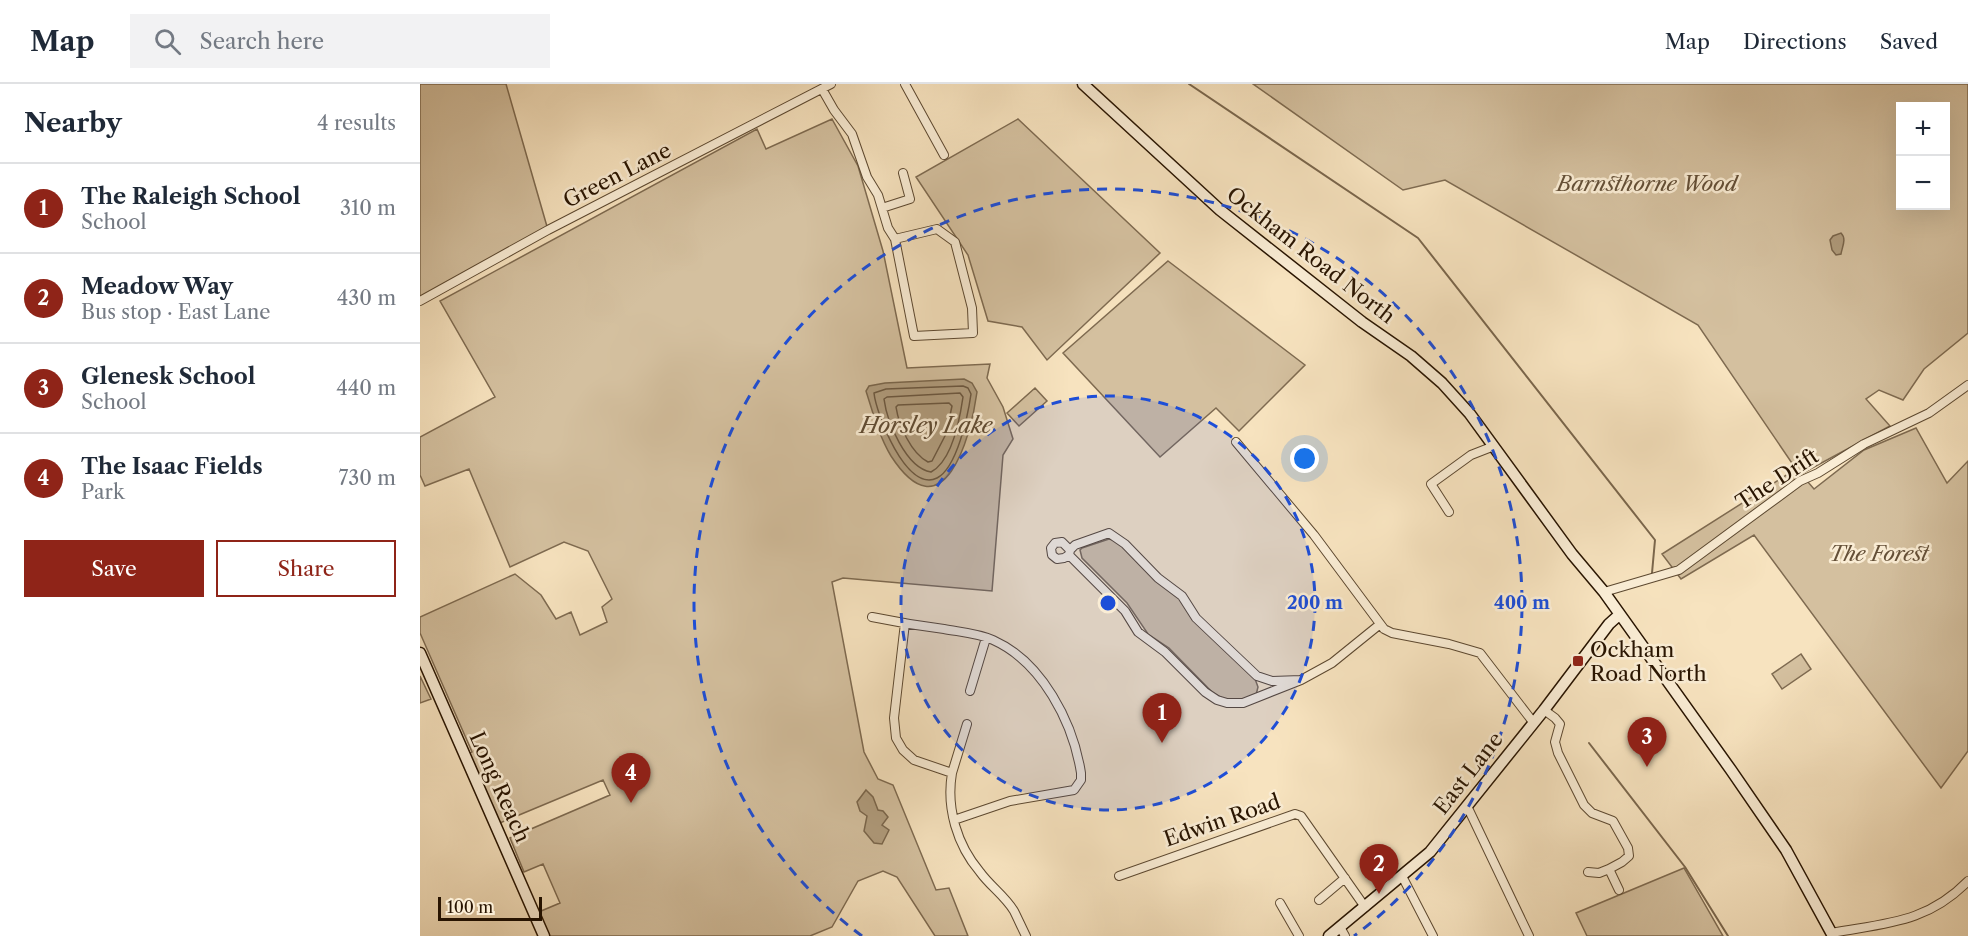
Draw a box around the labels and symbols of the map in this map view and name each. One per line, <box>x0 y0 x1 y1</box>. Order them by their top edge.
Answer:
street label: Green Lane <box>559 137 675 213</box>
park label: Barnsthorne Wood <box>1555 171 1740 196</box>
street label: Ockham Road North <box>1222 182 1400 328</box>
water label: Horsley Lake <box>858 412 994 439</box>
street label: The Drift <box>1731 443 1823 515</box>
your location <box>1290 444 1319 473</box>
park label: The Forest <box>1829 541 1930 566</box>
text: 200 m <box>1287 592 1343 614</box>
text: 400 m <box>1494 592 1550 614</box>
centre of rings <box>1098 593 1118 613</box>
place label: Ockham Road North <box>1590 637 1707 686</box>
marker: Ockham Road North <box>1571 654 1585 668</box>
pin: 1 <box>1142 694 1182 743</box>
pin: 3 <box>1628 718 1666 767</box>
street label: East Lane <box>1428 727 1508 819</box>
street label: Long Reach <box>464 728 536 846</box>
pin: 4 <box>612 754 650 803</box>
street label: Edwin Road <box>1160 788 1284 852</box>
pin: 2 <box>1360 844 1398 894</box>
scale bar <box>438 894 542 922</box>

